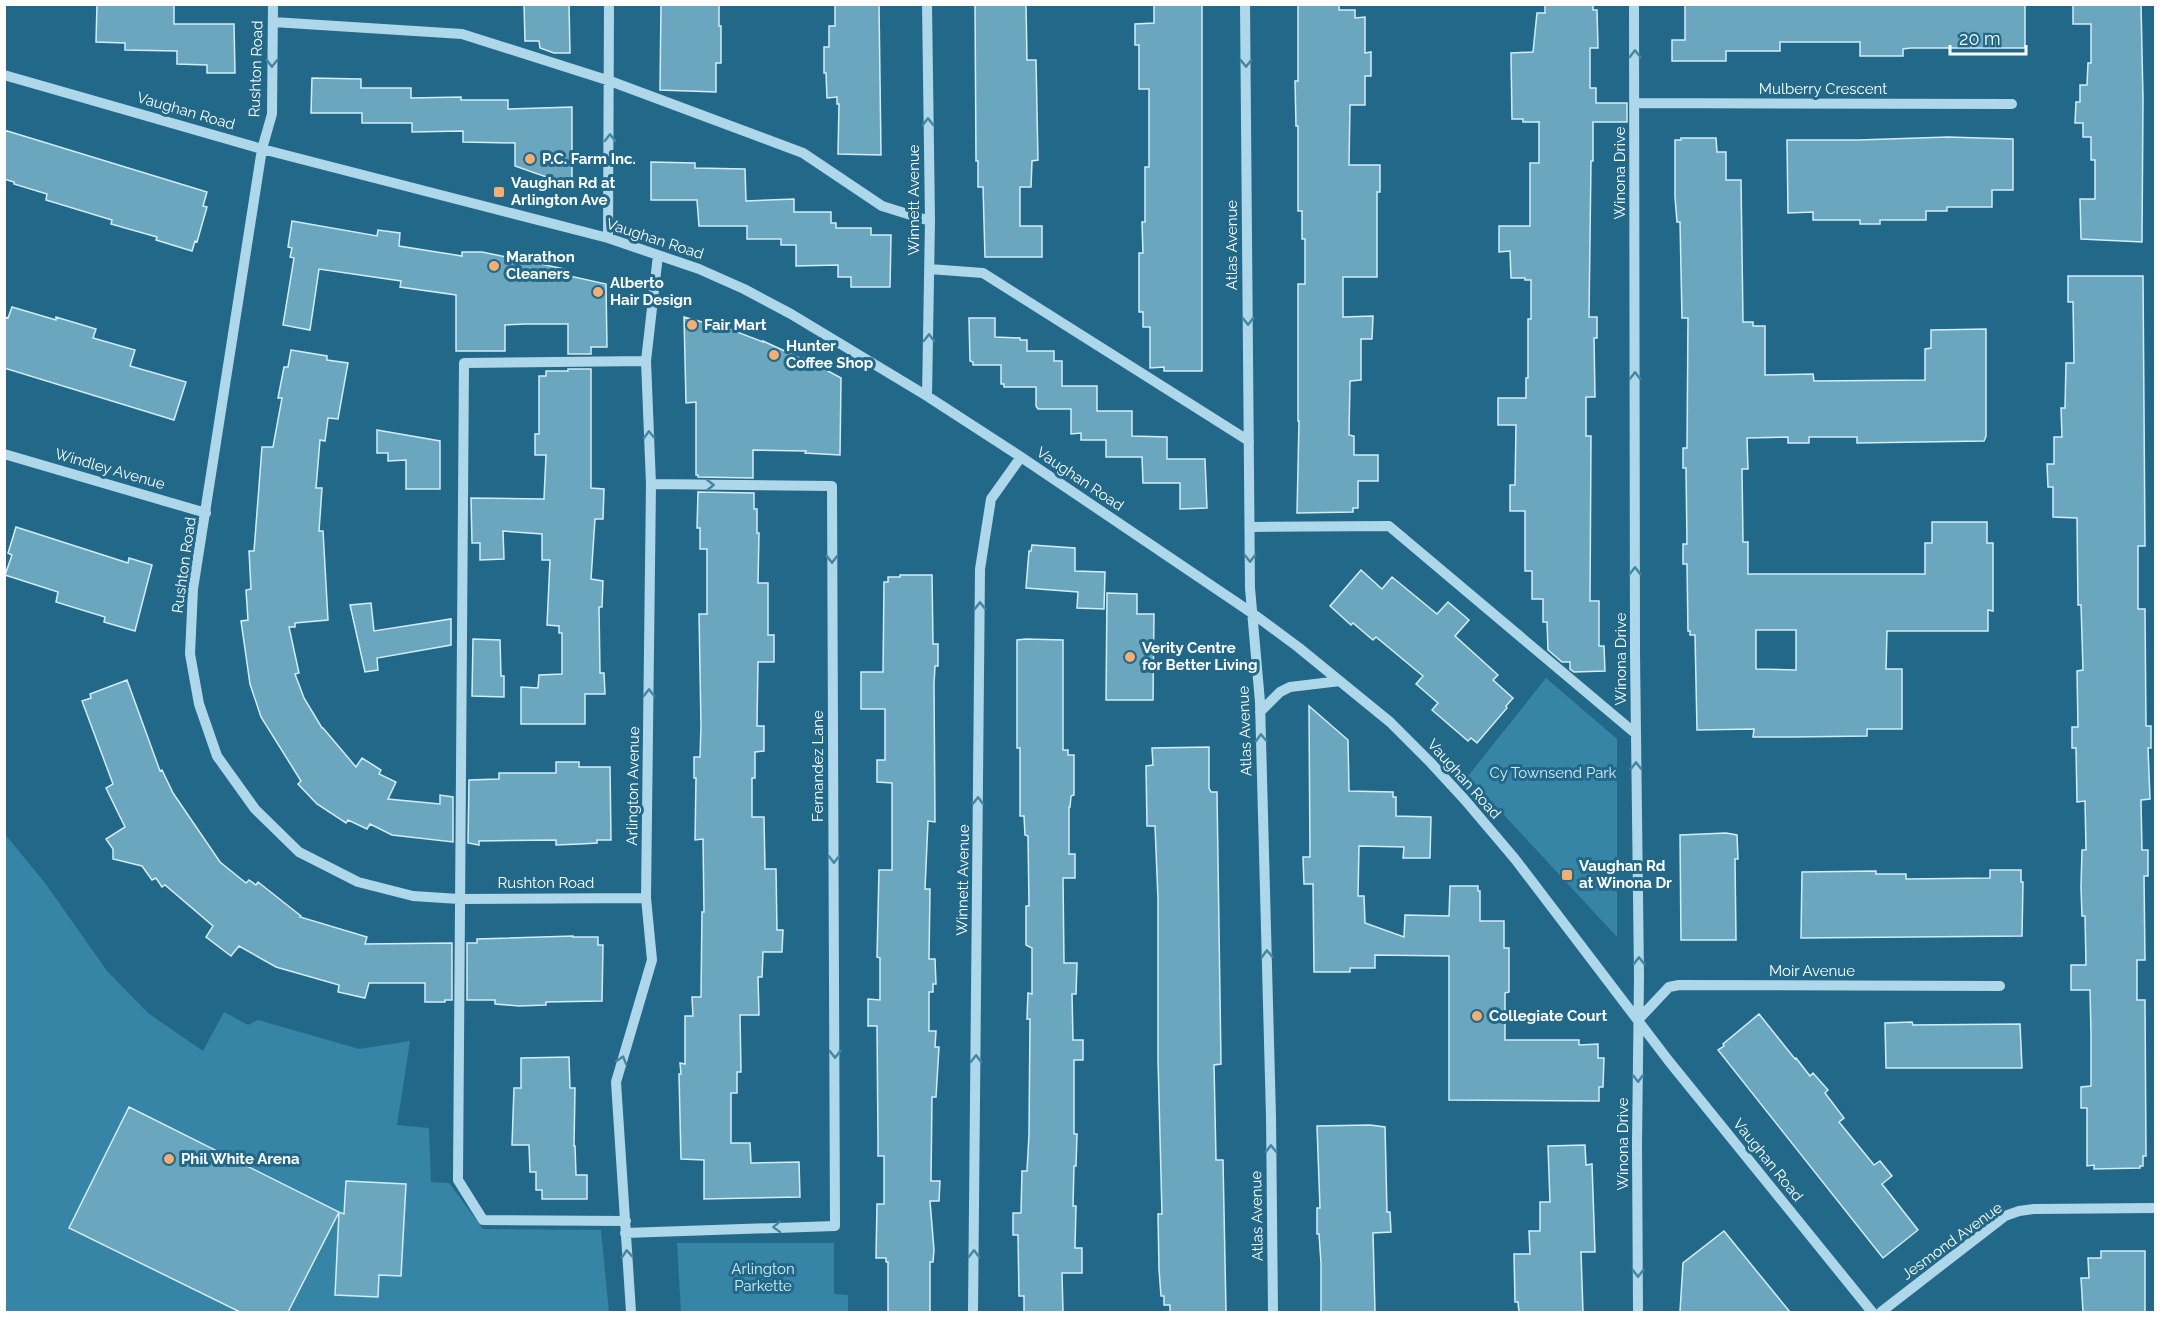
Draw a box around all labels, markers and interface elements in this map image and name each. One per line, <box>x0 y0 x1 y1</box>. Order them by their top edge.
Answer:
scale bar <box>1950 18 2026 56</box>
street label: Rushton Road <box>245 20 267 118</box>
text: 20 m <box>1959 28 2001 49</box>
one-way arrow <box>1629 49 1641 58</box>
one-way arrow <box>266 58 279 67</box>
one-way arrow <box>1239 58 1252 67</box>
street label: Mulberry Crescent <box>1759 80 1887 98</box>
street label: Vaughan Road <box>135 88 237 134</box>
one-way arrow <box>922 117 934 126</box>
street label: Winona Drive <box>1611 126 1629 220</box>
one-way arrow <box>604 133 616 142</box>
street label: Winnett Avenue <box>905 144 923 256</box>
place label: P.C. Farm Inc. <box>542 150 636 168</box>
marker: P.C. Farm Inc. <box>523 152 537 166</box>
place label: Vaughan Rd at Arlington Ave <box>511 174 616 209</box>
marker: Vaughan Rd at Arlington Ave <box>492 185 506 199</box>
street label: Atlas Avenue <box>1223 200 1241 290</box>
street label: Vaughan Road <box>604 215 706 263</box>
place label: Marathon Cleaners <box>506 248 575 283</box>
marker: Marathon Cleaners <box>487 259 501 273</box>
place label: Alberto Hair Design <box>610 274 692 309</box>
marker: Alberto Hair Design <box>591 285 605 299</box>
place label: Fair Mart <box>704 316 767 334</box>
one-way arrow <box>1242 316 1254 325</box>
marker: Fair Mart <box>685 318 699 332</box>
one-way arrow <box>922 333 935 342</box>
place label: Hunter Coffee Shop <box>786 337 874 372</box>
marker: Hunter Coffee Shop <box>767 348 781 362</box>
one-way arrow <box>1629 372 1641 381</box>
one-way arrow <box>643 430 656 439</box>
street label: Vaughan Road <box>1033 443 1127 515</box>
street label: Windley Avenue <box>53 445 167 493</box>
one-way arrow <box>705 478 714 491</box>
street label: Rushton Road <box>168 516 200 614</box>
one-way arrow <box>1244 553 1257 562</box>
one-way arrow <box>826 554 838 563</box>
one-way arrow <box>1629 567 1641 576</box>
one-way arrow <box>974 602 986 611</box>
street label: Winona Drive <box>1612 612 1630 706</box>
place label: Verity Centre for Better Living <box>1142 639 1257 674</box>
marker: Verity Centre for Better Living <box>1123 650 1137 664</box>
street label: Atlas Avenue <box>1234 685 1256 776</box>
one-way arrow <box>643 688 655 697</box>
street label: Fernandez Lane <box>809 710 827 822</box>
street label: Arlington Avenue <box>623 726 643 846</box>
one-way arrow <box>1255 734 1267 743</box>
street label: Vaughan Road <box>1423 735 1505 823</box>
one-way arrow <box>1630 762 1642 771</box>
park label: Cy Townsend Park <box>1489 764 1617 782</box>
one-way arrow <box>972 797 984 806</box>
street label: Winnett Avenue <box>953 824 973 936</box>
one-way arrow <box>828 854 840 863</box>
place label: Vaughan Rd at Winona Dr <box>1579 857 1672 892</box>
marker: Vaughan Rd at Winona Dr <box>1560 868 1574 882</box>
street label: Rushton Road <box>498 874 594 892</box>
one-way arrow <box>1260 950 1273 959</box>
one-way arrow <box>1633 957 1645 966</box>
street label: Moir Avenue <box>1769 962 1855 980</box>
place label: Collegiate Court <box>1489 1007 1607 1025</box>
marker: Collegiate Court <box>1470 1009 1484 1023</box>
one-way arrow <box>829 1049 841 1058</box>
one-way arrow <box>970 1055 982 1064</box>
one-way arrow <box>615 1056 627 1066</box>
one-way arrow <box>1632 1074 1644 1083</box>
street label: Winona Drive <box>1614 1097 1632 1191</box>
street label: Vaughan Road <box>1729 1115 1807 1205</box>
one-way arrow <box>1265 1145 1277 1154</box>
place label: Phil White Arena <box>181 1150 300 1168</box>
marker: Phil White Arena <box>162 1152 176 1166</box>
street label: Atlas Avenue <box>1247 1170 1267 1261</box>
street label: Jesmond Avenue <box>1898 1198 2006 1284</box>
one-way arrow <box>772 1221 781 1234</box>
one-way arrow <box>621 1250 634 1259</box>
one-way arrow <box>968 1250 980 1259</box>
park label: Arlington Parkette <box>731 1260 795 1295</box>
one-way arrow <box>1632 1269 1644 1278</box>

